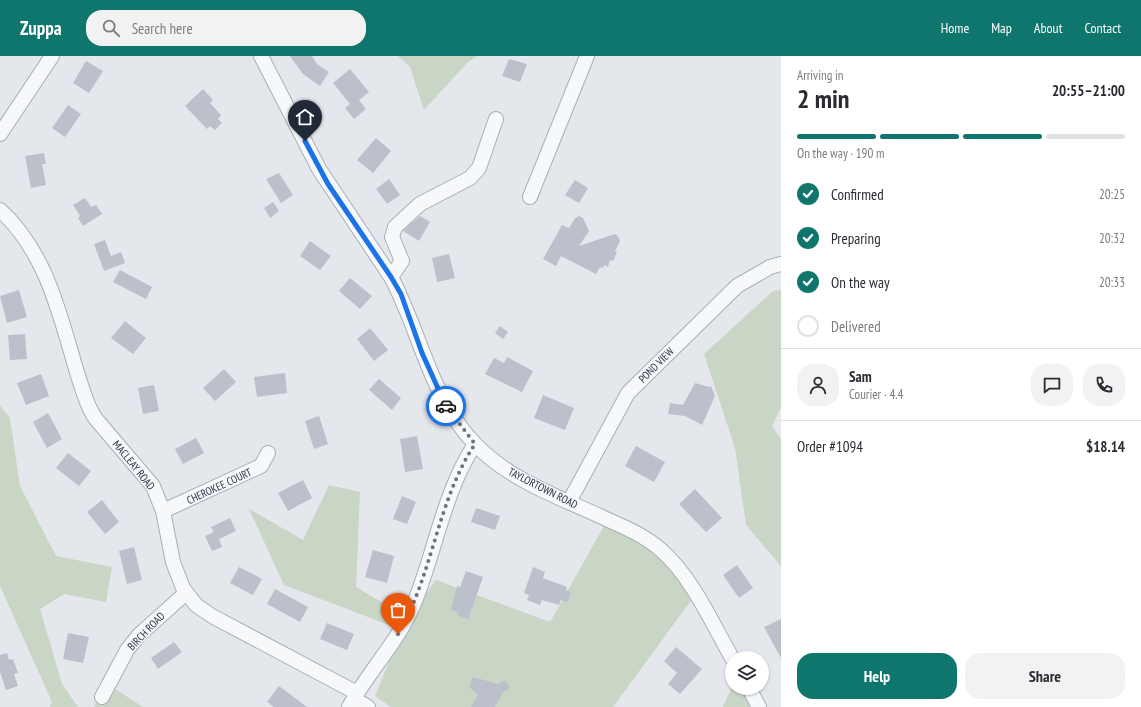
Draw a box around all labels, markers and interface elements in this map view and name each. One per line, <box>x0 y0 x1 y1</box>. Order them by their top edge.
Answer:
search box <box>86 10 366 46</box>
text: Zuppa <box>20 16 62 40</box>
icon: search <box>100 17 122 39</box>
text: Search here <box>132 19 193 38</box>
text: Home <box>941 19 969 37</box>
text: Map <box>991 19 1012 37</box>
text: About <box>1034 19 1063 37</box>
text: Contact <box>1085 19 1121 37</box>
text: Arriving in <box>797 67 844 84</box>
text: 20:55–21:00 <box>1052 81 1125 100</box>
text: 2 min <box>797 82 850 115</box>
pin <box>288 100 322 141</box>
icon: home <box>294 106 316 128</box>
text: On the way · 190 m <box>797 145 884 162</box>
icon: check <box>797 183 819 205</box>
text: Confirmed <box>831 185 884 204</box>
text: 20:25 <box>1099 186 1125 203</box>
icon: check <box>797 227 819 249</box>
text: Preparing <box>831 229 881 248</box>
text: 20:32 <box>1099 230 1125 247</box>
icon: check <box>797 271 819 293</box>
text: On the way <box>831 273 890 292</box>
text: 20:33 <box>1099 274 1125 291</box>
text: Delivered <box>831 317 881 336</box>
street label: POND VIEW <box>635 344 677 386</box>
button: person <box>797 364 839 406</box>
button: chat <box>1031 364 1073 406</box>
button: phone <box>1083 364 1125 406</box>
text: Sam <box>849 367 872 386</box>
courier <box>426 386 466 426</box>
text: Courier · 4.4 <box>849 386 903 403</box>
icon: car <box>435 395 457 417</box>
street label: MACLEAY ROAD <box>110 437 158 493</box>
text: Order #1094 <box>797 437 863 456</box>
text: $18.14 <box>1086 437 1125 456</box>
street label: TAYLORTOWN ROAD <box>506 464 580 512</box>
street label: CHEROKEE COURT <box>184 465 254 507</box>
pin <box>381 593 415 634</box>
icon: bag <box>387 599 409 621</box>
street label: BIRCH ROAD <box>124 609 168 653</box>
map controls <box>725 651 769 695</box>
button: layers <box>725 651 769 695</box>
button: Help <box>797 653 957 699</box>
button: Share <box>965 653 1125 699</box>

